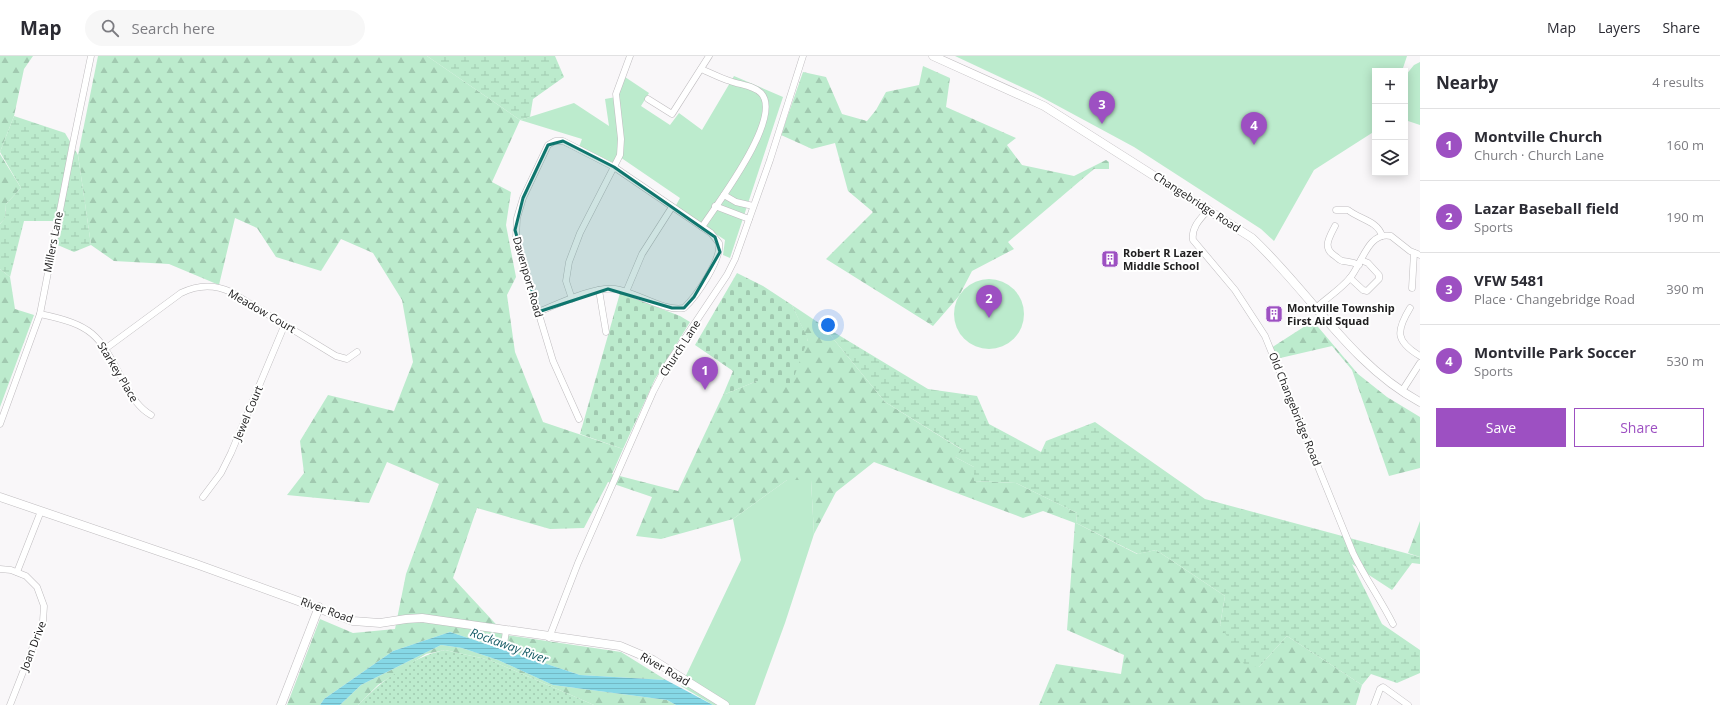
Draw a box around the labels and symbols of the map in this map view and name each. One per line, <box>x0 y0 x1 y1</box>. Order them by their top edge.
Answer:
pin: 3 <box>1089 91 1115 124</box>
pin: 4 <box>1241 112 1267 145</box>
street label: Changebridge Road <box>1151 168 1244 235</box>
street label: Millers Lane <box>39 210 66 274</box>
street label: Davenport Road <box>510 235 547 319</box>
place label: Robert R Lazer Middle School <box>1123 245 1203 273</box>
building icon: Robert R Lazer Middle School <box>1100 249 1120 269</box>
street label: Meadow Court <box>226 285 299 336</box>
pin: 2 <box>976 285 1002 318</box>
place label: Montville Township First Aid Squad <box>1287 300 1395 328</box>
building icon: Montville Township First Aid Squad <box>1264 304 1284 324</box>
your location <box>818 315 838 335</box>
street label: Church Lane <box>656 317 703 379</box>
street label: Starkey Place <box>95 339 142 405</box>
street label: Old Changebridge Road <box>1266 350 1325 468</box>
pin: 1 <box>692 357 718 390</box>
street label: Jewel Court <box>229 383 266 443</box>
street label: River Road <box>299 593 356 626</box>
street label: Joan Drive <box>16 619 49 674</box>
water label: Rockaway River <box>468 624 552 668</box>
street label: River Road <box>638 648 693 689</box>

